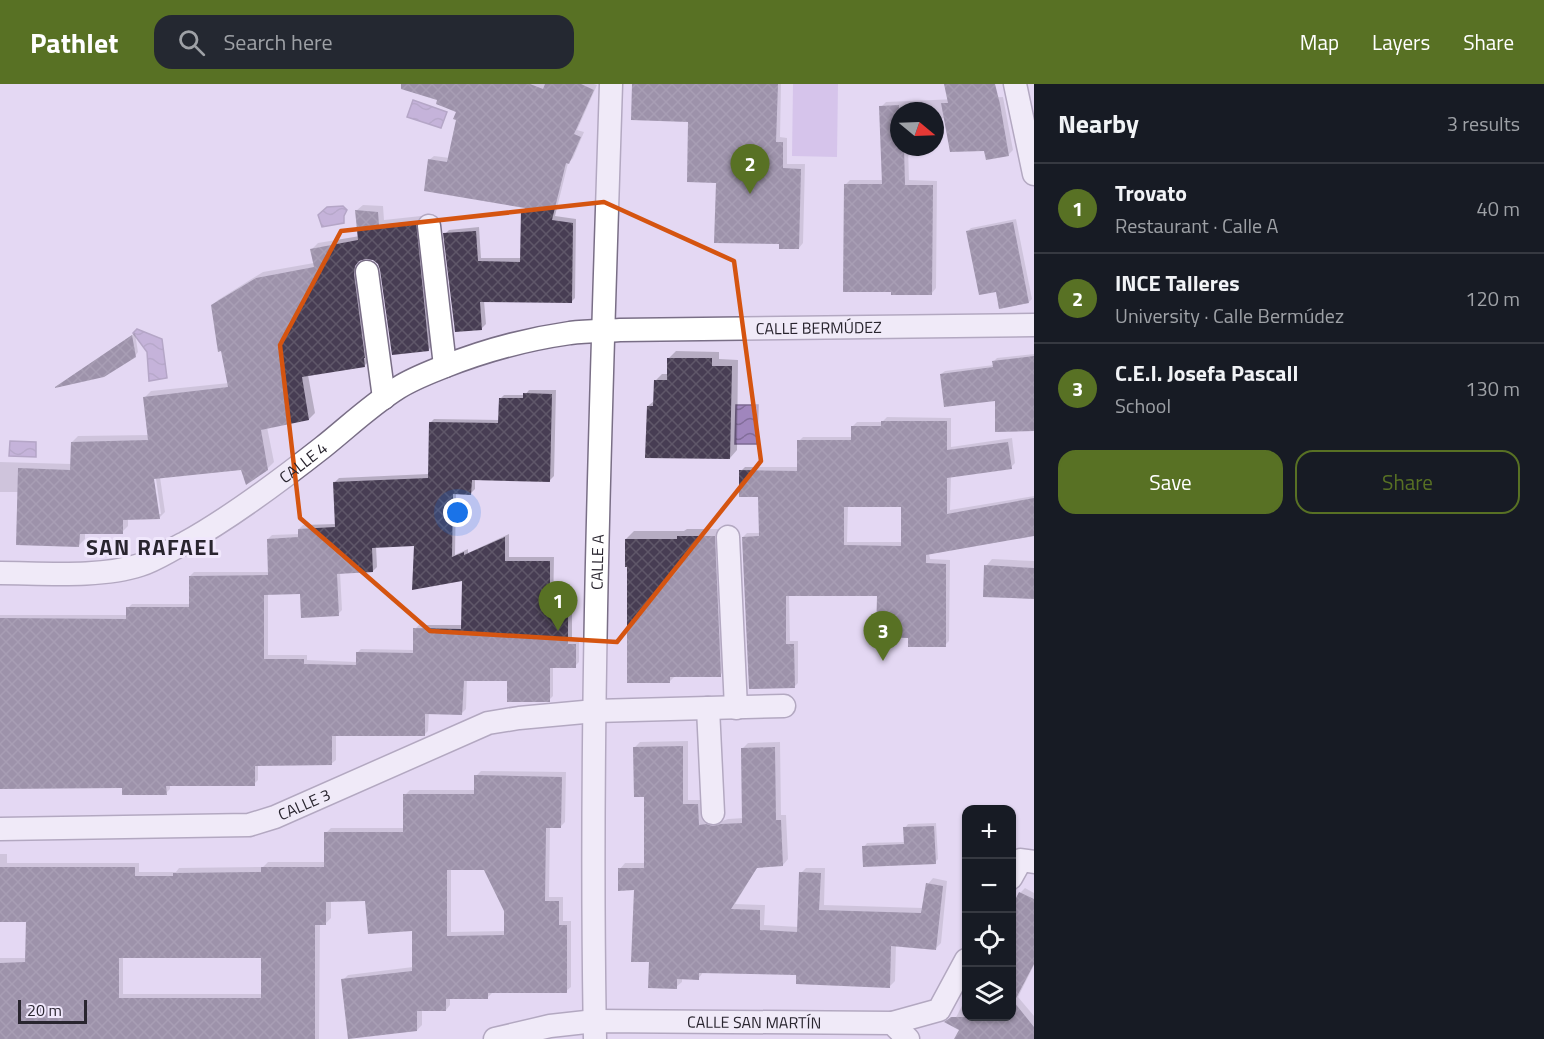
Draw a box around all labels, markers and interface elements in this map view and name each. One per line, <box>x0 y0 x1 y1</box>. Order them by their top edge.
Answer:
search box <box>154 15 574 69</box>
text: Pathlet <box>30 21 118 64</box>
text: Search here <box>223 25 333 59</box>
icon: search <box>175 26 208 59</box>
text: Map <box>1300 26 1339 58</box>
text: Layers <box>1372 26 1430 58</box>
text: Share <box>1463 26 1514 58</box>
north arrow <box>890 102 944 156</box>
text: Nearby <box>1058 104 1139 143</box>
text: 3 results <box>1447 108 1520 139</box>
pin: 2 <box>730 144 770 194</box>
text: Trovato <box>1115 176 1187 210</box>
text: 1 <box>1072 193 1083 224</box>
text: 40 m <box>1476 193 1520 224</box>
text: Restaurant · Calle A <box>1115 210 1279 241</box>
text: INCE Talleres <box>1115 266 1240 300</box>
text: 2 <box>1072 283 1083 314</box>
text: 120 m <box>1465 283 1520 314</box>
text: University · Calle Bermúdez <box>1115 300 1344 331</box>
street label: CALLE BERMÚDEZ <box>755 315 882 340</box>
text: C.E.I. Josefa Pascall <box>1115 356 1298 390</box>
text: 3 <box>1072 373 1083 404</box>
text: 130 m <box>1465 373 1520 404</box>
text: School <box>1115 390 1171 421</box>
street label: CALLE 4 <box>274 436 332 489</box>
button: Save <box>1058 450 1283 514</box>
button: Share <box>1295 450 1520 514</box>
your location <box>443 498 472 527</box>
district label: SAN RAFAEL <box>86 530 220 564</box>
street label: CALLE A <box>584 534 610 590</box>
pin: 1 <box>538 582 578 631</box>
pin: 3 <box>864 612 902 661</box>
street label: CALLE 3 <box>274 782 334 826</box>
map controls <box>962 805 1016 1021</box>
button: + <box>962 805 1016 859</box>
button: − <box>962 859 1016 913</box>
button: locate <box>962 913 1016 967</box>
button: layers <box>962 967 1016 1021</box>
scale bar <box>18 997 87 1024</box>
text: 20 m <box>27 998 62 1022</box>
street label: CALLE SAN MARTÍN <box>687 1010 821 1035</box>

